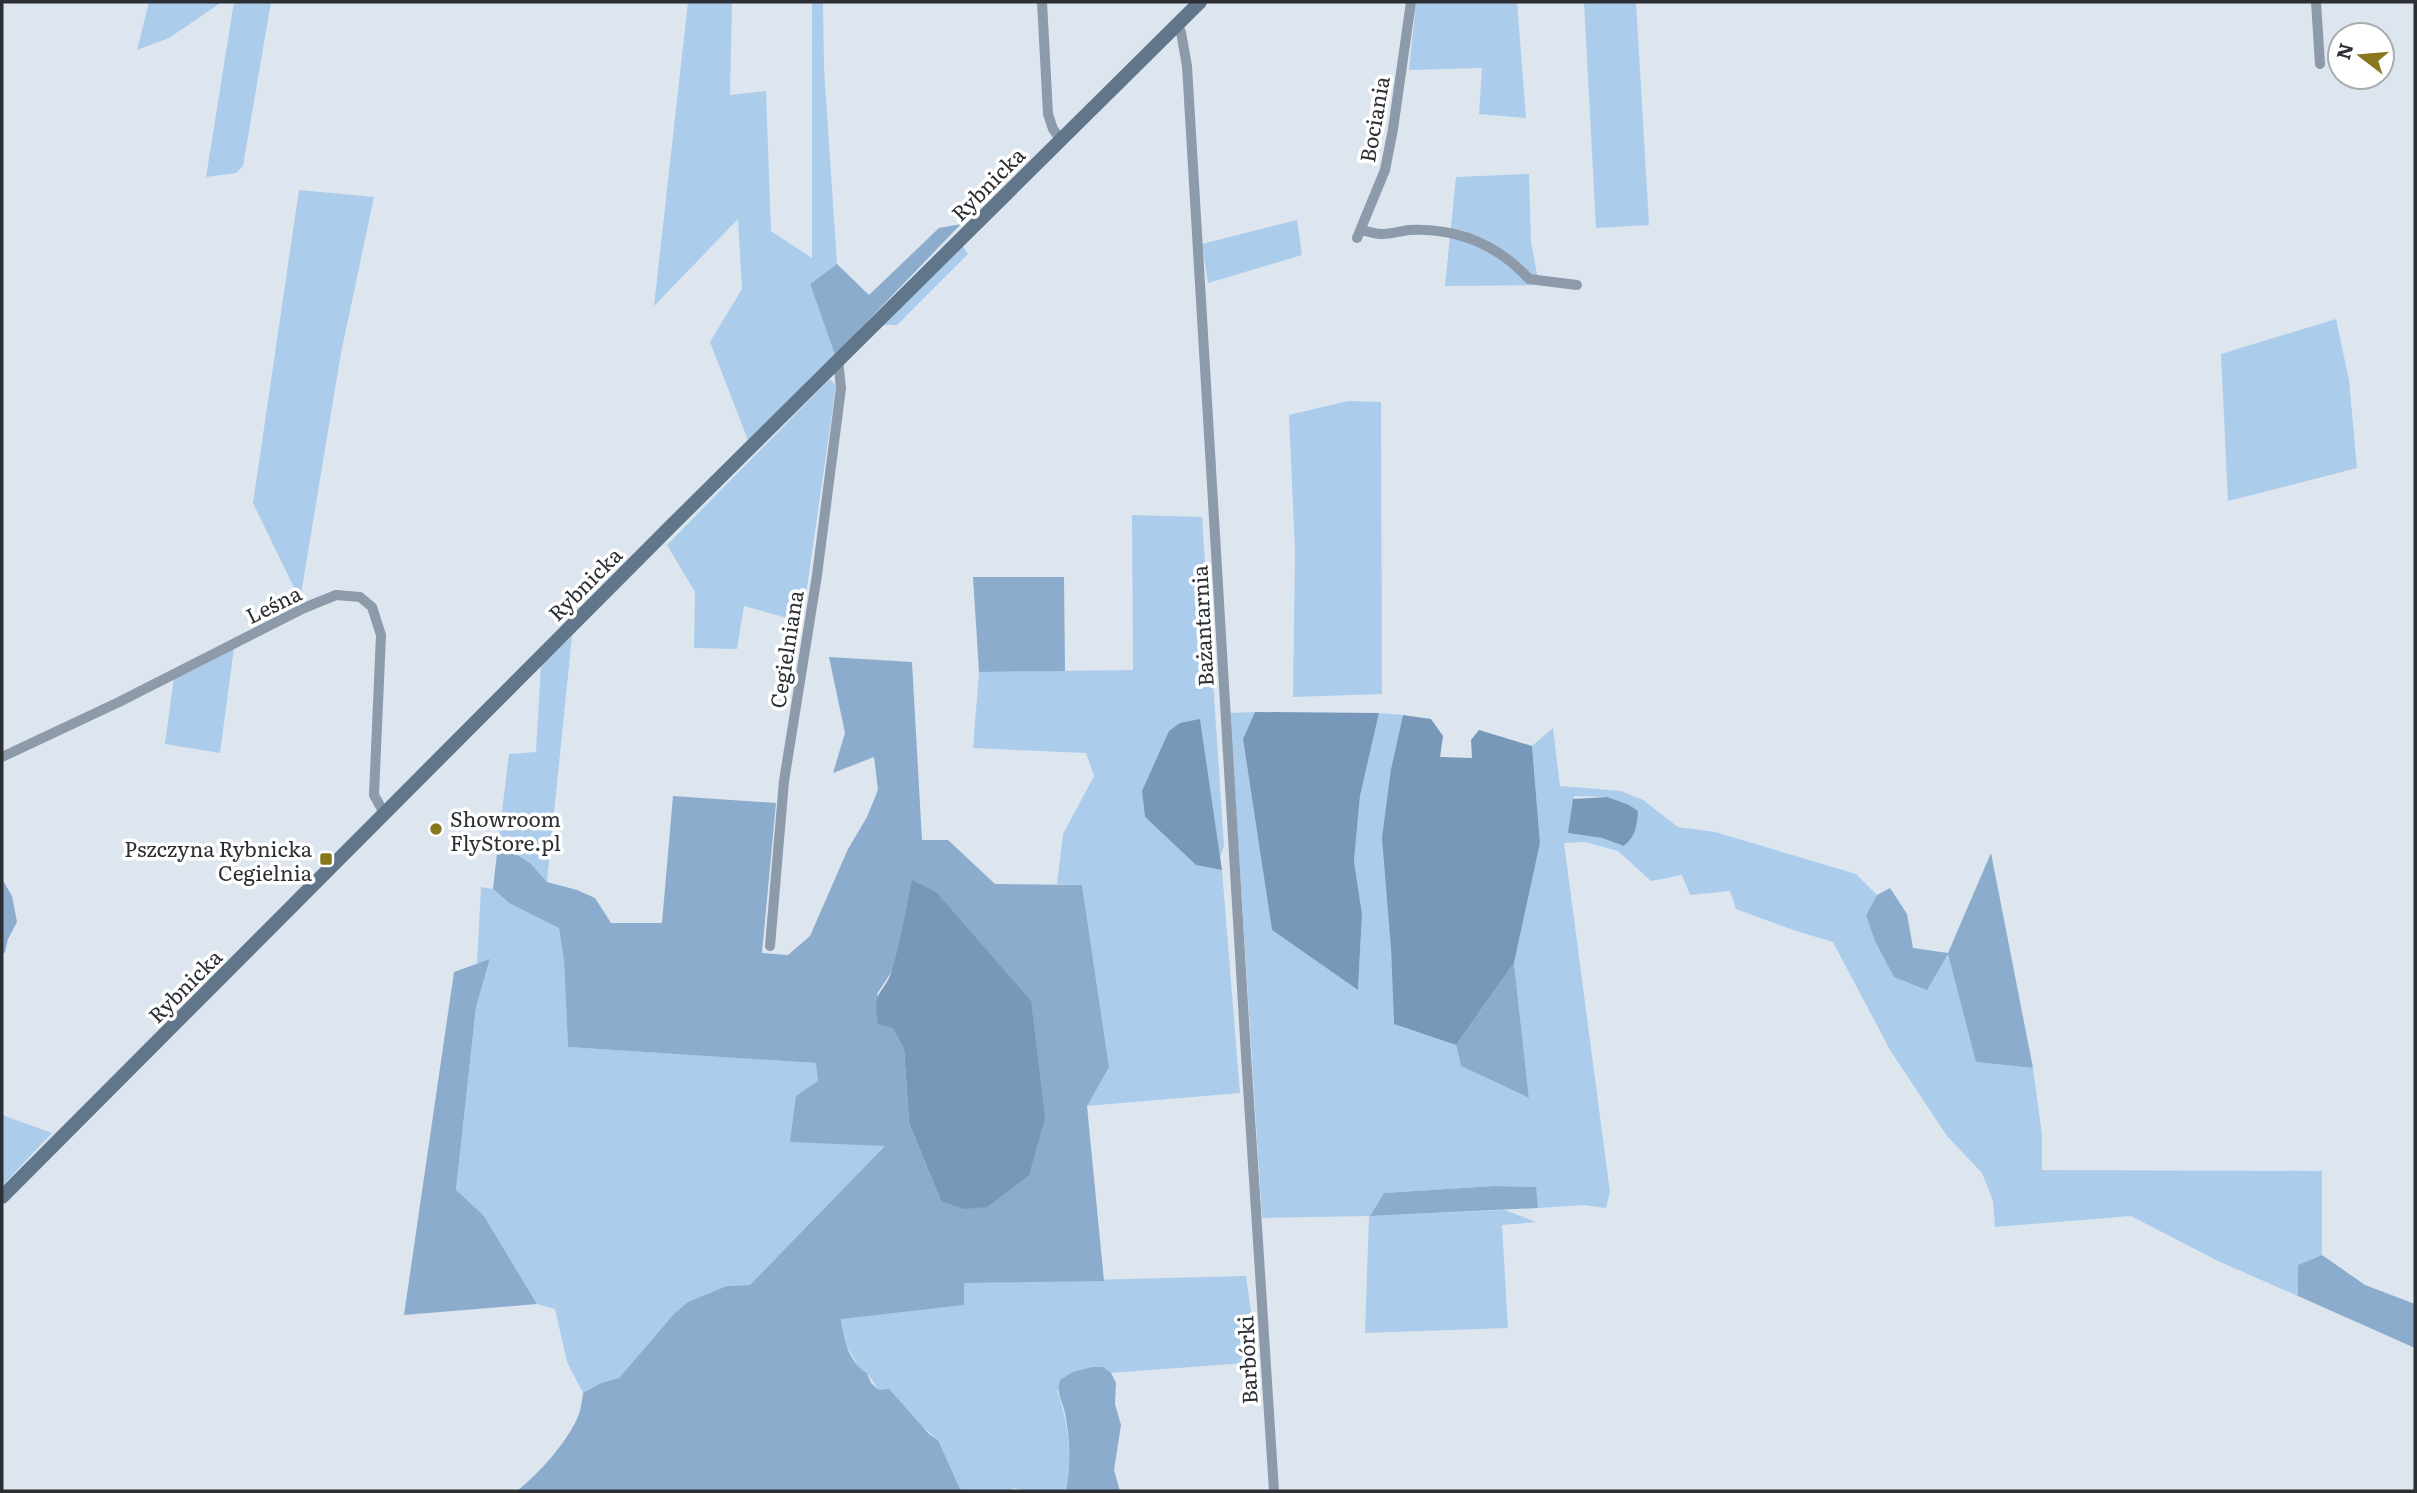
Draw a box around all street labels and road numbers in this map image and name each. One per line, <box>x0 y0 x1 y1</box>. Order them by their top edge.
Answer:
street label: Bociania <box>1350 73 1396 165</box>
street label: Rybnicka <box>943 139 1031 227</box>
street label: Rybnicka <box>540 539 628 627</box>
street label: Bażantarnia <box>1182 564 1220 687</box>
street label: Leśna <box>240 576 307 630</box>
street label: Cegielniana <box>760 587 810 710</box>
street label: Rybnicka <box>140 941 228 1029</box>
street label: Barbórki <box>1228 1315 1264 1405</box>

